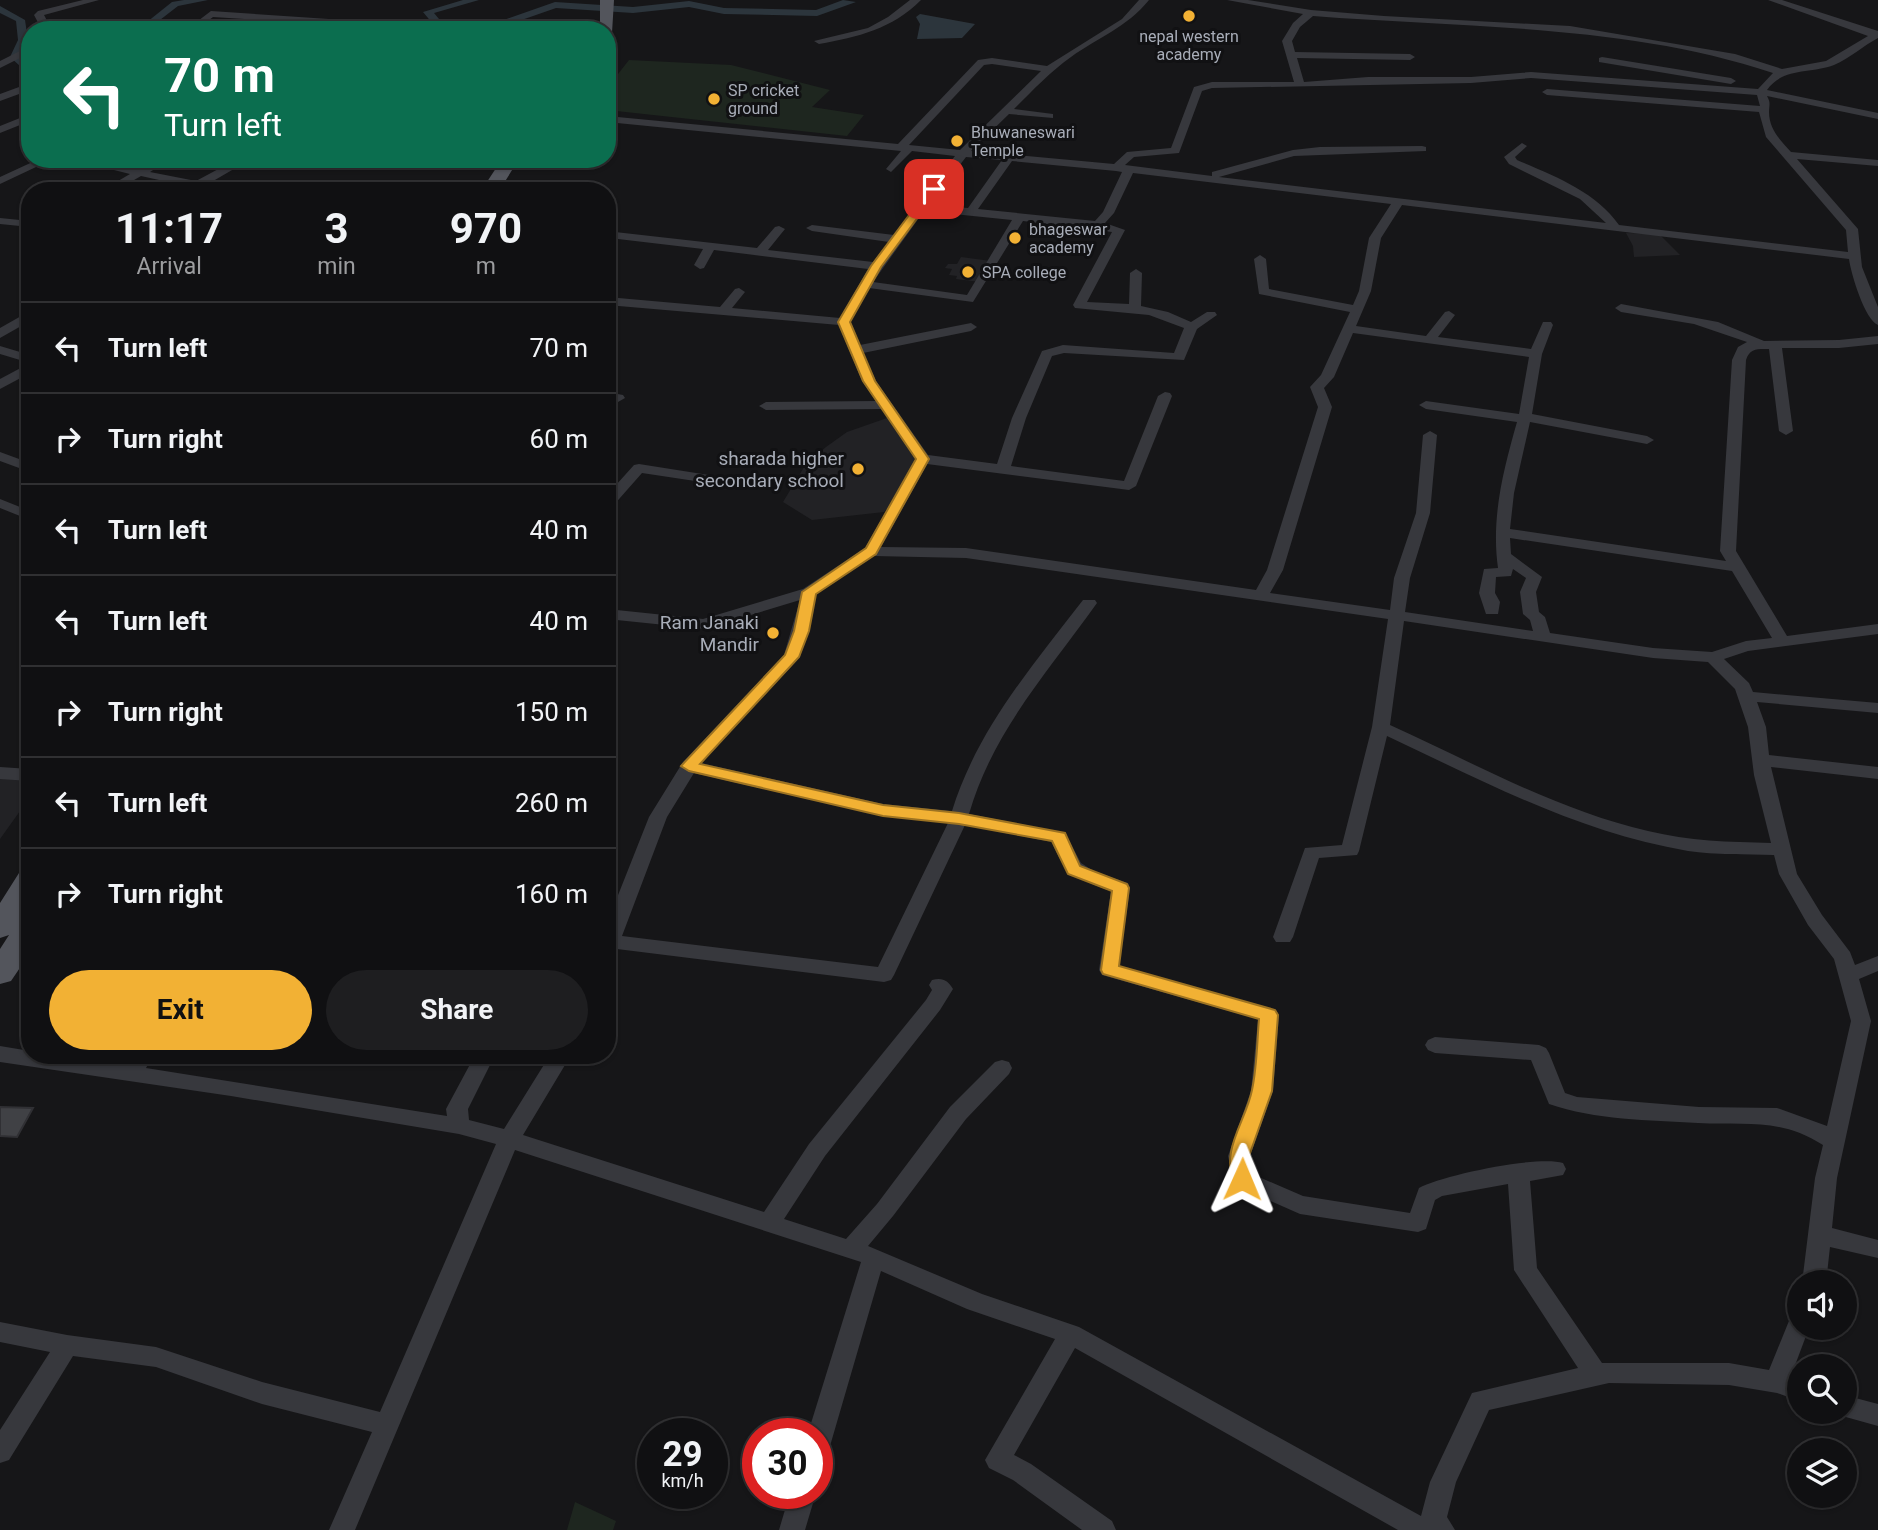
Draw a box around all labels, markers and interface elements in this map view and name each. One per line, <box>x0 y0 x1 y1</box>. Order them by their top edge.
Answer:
marker: nepal western academy <box>1181 8 1197 24</box>
place label: nepal western academy <box>1139 27 1239 64</box>
text: 70 m <box>164 47 275 104</box>
icon: left <box>49 49 140 140</box>
place label: SP cricket ground <box>728 81 799 118</box>
marker: SP cricket ground <box>706 91 722 107</box>
text: Turn left <box>164 106 282 144</box>
place label: Bhuwaneswari Temple <box>971 123 1075 160</box>
marker: Bhuwaneswari Temple <box>949 133 965 149</box>
pin <box>904 159 964 219</box>
icon: arrive <box>915 170 953 208</box>
text: 11:17 <box>115 204 223 253</box>
text: 3 <box>324 204 349 253</box>
text: 970 <box>450 204 522 253</box>
place label: bhageswar academy <box>1029 220 1108 257</box>
marker: bhageswar academy <box>1007 230 1023 246</box>
text: Arrival <box>136 253 202 280</box>
text: min <box>317 253 356 280</box>
text: m <box>476 253 496 280</box>
place label: SPA college <box>982 263 1066 282</box>
marker: SPA college <box>960 264 976 280</box>
icon: left <box>49 329 87 367</box>
text: Turn left <box>108 333 207 363</box>
text: 70 m <box>530 333 588 363</box>
icon: right <box>49 420 87 458</box>
text: Turn right <box>108 424 223 454</box>
text: 60 m <box>530 424 588 454</box>
place label: sharada higher secondary school <box>695 447 845 492</box>
marker: sharada higher secondary school <box>850 461 866 477</box>
icon: left <box>49 511 87 549</box>
text: Turn left <box>108 515 207 545</box>
text: 40 m <box>530 515 588 545</box>
icon: left <box>49 602 87 640</box>
text: Turn left <box>108 606 207 636</box>
text: 40 m <box>530 606 588 636</box>
place label: Ram Janaki Mandir <box>660 611 760 656</box>
marker: Ram Janaki Mandir <box>765 625 781 641</box>
icon: right <box>49 693 87 731</box>
text: Turn right <box>108 697 223 727</box>
text: 150 m <box>515 697 588 727</box>
icon: left <box>49 784 87 822</box>
text: Turn left <box>108 788 207 818</box>
text: 260 m <box>515 788 588 818</box>
icon: right <box>49 875 87 913</box>
text: Turn right <box>108 879 223 909</box>
text: 160 m <box>515 879 588 909</box>
button: Exit <box>49 970 312 1050</box>
button: Share <box>326 970 588 1050</box>
position arrow <box>1205 1142 1279 1216</box>
map controls <box>1787 1270 1857 1508</box>
button: sound <box>1787 1270 1857 1340</box>
button: search <box>1787 1354 1857 1424</box>
speed limit sign: 30 <box>742 1418 833 1509</box>
text: 29 <box>662 1434 703 1475</box>
button: layers <box>1787 1438 1857 1508</box>
text: km/h <box>661 1470 704 1491</box>

